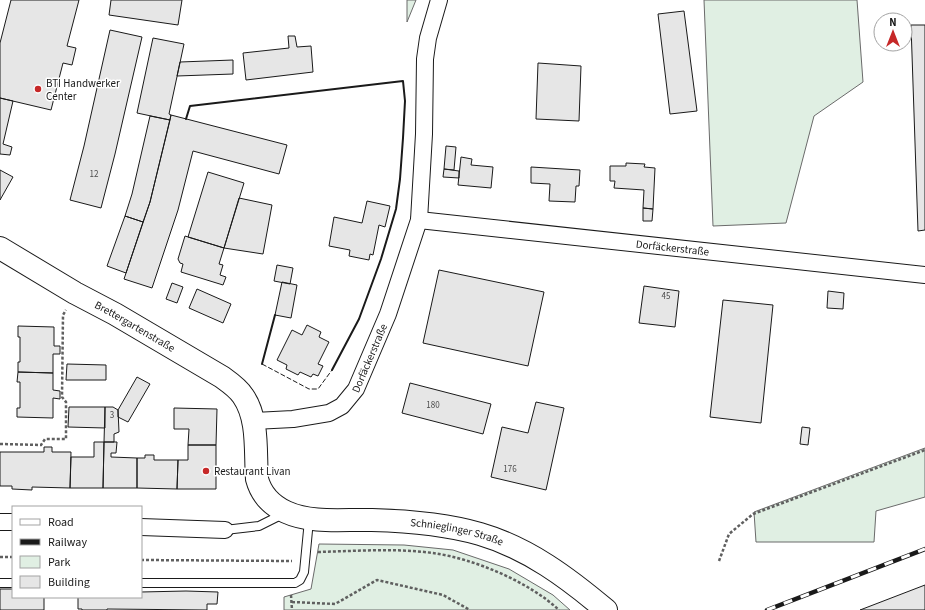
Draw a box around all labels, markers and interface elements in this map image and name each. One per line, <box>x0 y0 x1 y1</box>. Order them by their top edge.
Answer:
north arrow <box>873 12 913 52</box>
text: N <box>889 15 897 30</box>
place label: BTI Handwerker Center <box>46 76 120 104</box>
marker: BTI Handwerker Center <box>33 84 43 94</box>
house number: 12 <box>90 168 99 181</box>
street label: Dorfäckerstraße <box>635 236 710 259</box>
house number: 45 <box>662 290 671 303</box>
street label: Brettergartenstraße <box>92 297 178 356</box>
street label: Dorfäckerstraße <box>348 321 391 395</box>
house number: 180 <box>426 399 440 412</box>
house number: 3 <box>110 409 115 422</box>
house number: 176 <box>503 463 517 476</box>
place label: Restaurant Livan <box>214 464 291 479</box>
marker: Restaurant Livan <box>201 466 211 476</box>
legend <box>12 506 142 598</box>
text: Road <box>48 514 74 531</box>
street label: Schnieglinger Straße <box>410 515 506 549</box>
text: Railway <box>48 534 87 551</box>
text: Park <box>48 554 70 571</box>
text: Building <box>48 574 90 591</box>

